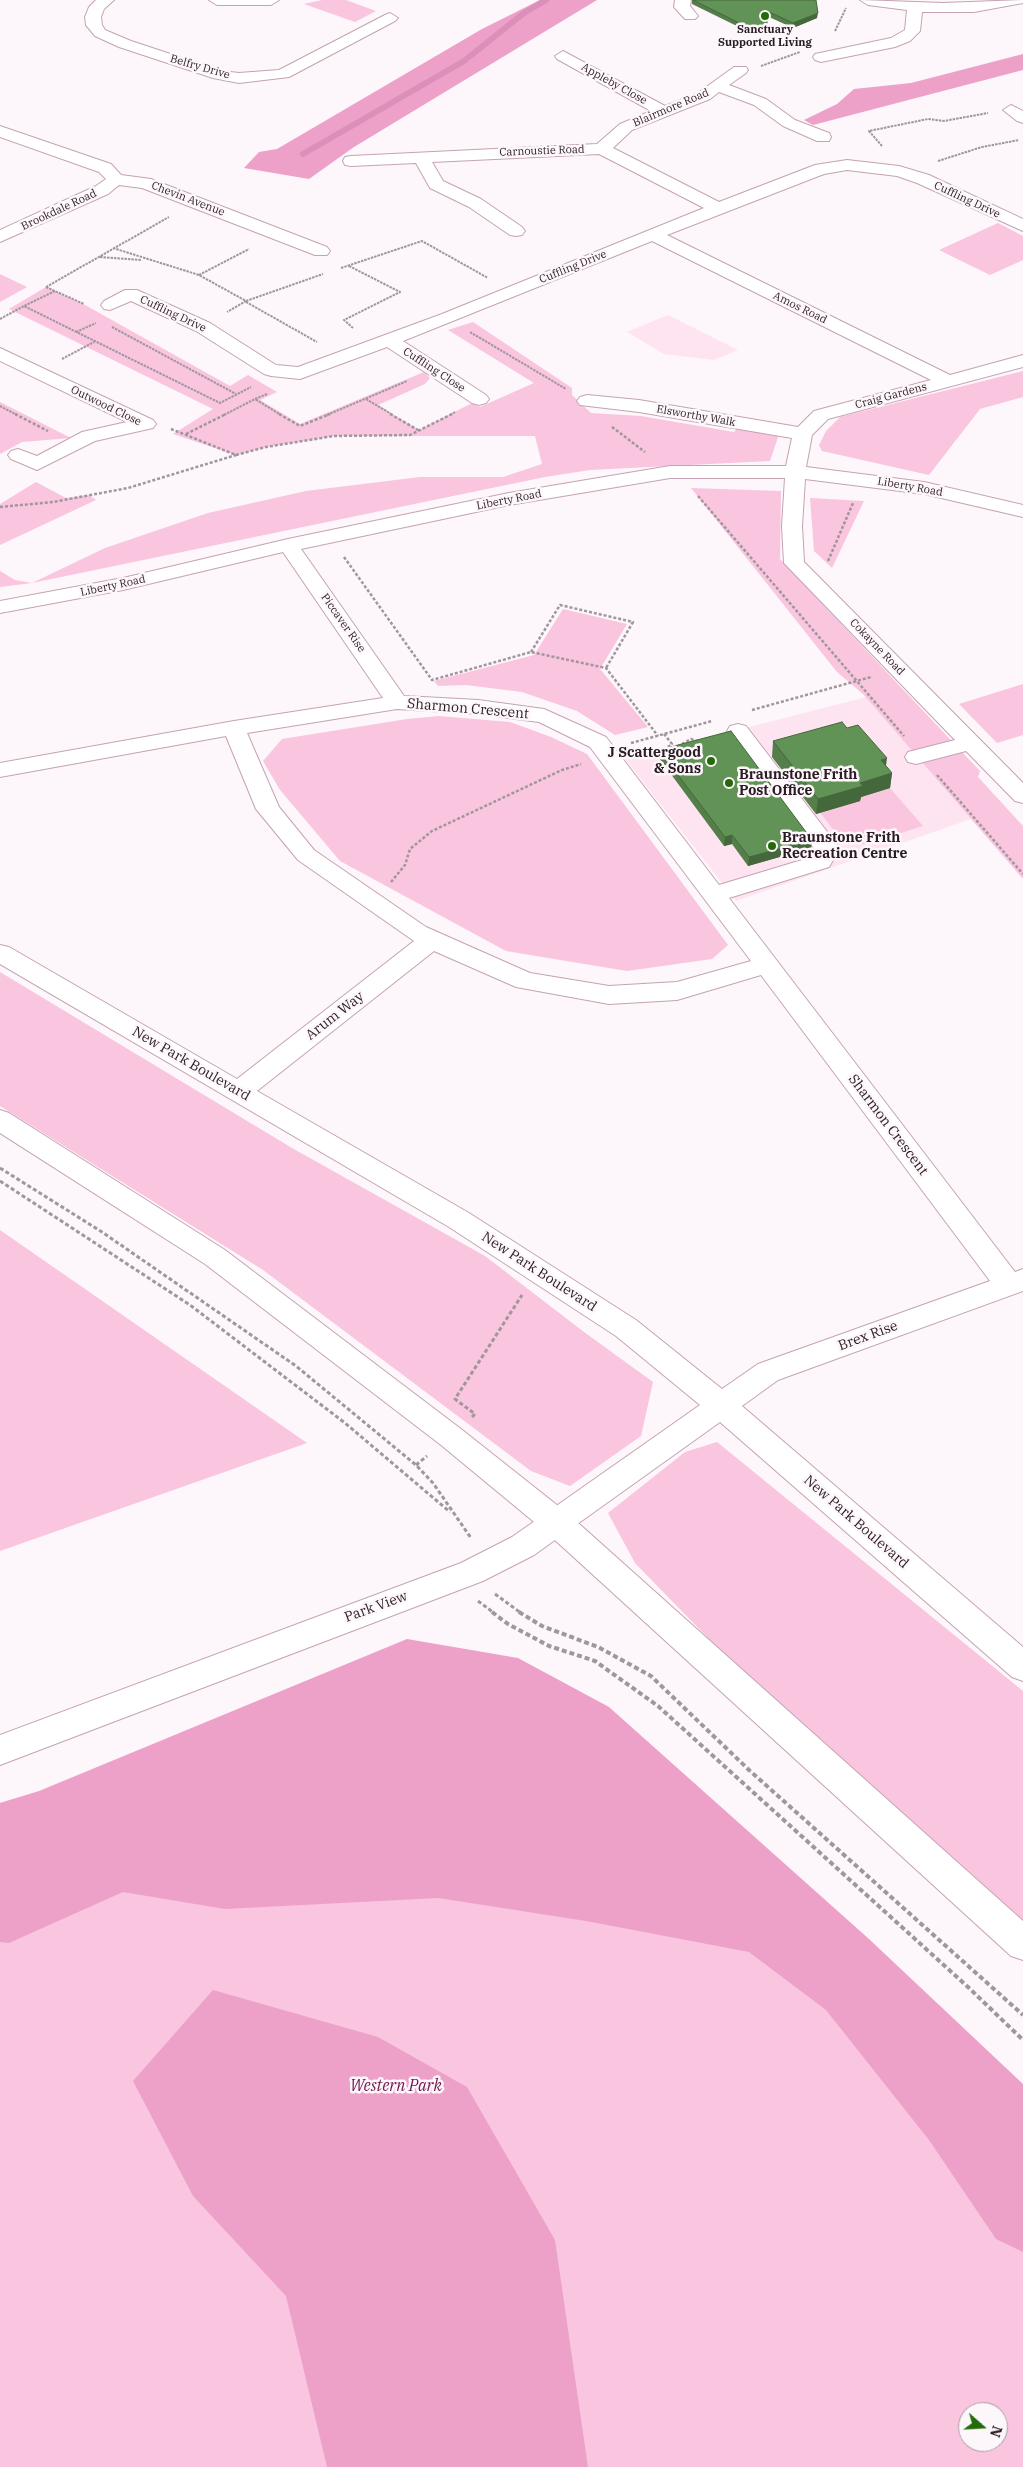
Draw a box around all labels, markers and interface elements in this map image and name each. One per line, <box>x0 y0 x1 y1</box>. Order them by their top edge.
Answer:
marker: Sanctuary Supported Living <box>759 10 771 22</box>
place label: Sanctuary Supported Living <box>718 23 812 49</box>
street label: Belfry Drive <box>169 52 231 82</box>
street label: Appleby Close <box>579 61 649 107</box>
street label: Blairmore Road <box>631 86 711 130</box>
street label: Carnoustie Road <box>499 143 585 159</box>
street label: Chevin Avenue <box>149 179 227 219</box>
street label: Cuffling Drive <box>932 179 1002 221</box>
street label: Brookdale Road <box>19 187 99 233</box>
street label: Cuffling Drive <box>537 247 609 287</box>
street label: Amos Road <box>771 289 829 327</box>
street label: Cuffling Drive <box>138 293 208 335</box>
street label: Cuffling Close <box>400 345 468 395</box>
street label: Craig Gardens <box>854 380 928 412</box>
street label: Outwood Close <box>69 383 143 429</box>
street label: Elsworthy Walk <box>655 403 737 429</box>
street label: Liberty Road <box>876 475 944 499</box>
street label: Liberty Road <box>475 487 543 513</box>
street label: Liberty Road <box>79 573 147 599</box>
street label: Piccaver Rise <box>318 591 368 655</box>
street label: Cokayne Road <box>847 616 907 678</box>
street label: Sharmon Crescent <box>406 695 530 723</box>
place label: J Scattergood & Sons <box>608 745 701 778</box>
marker: J Scattergood & Sons <box>705 755 717 767</box>
place label: Braunstone Frith Post Office <box>739 767 857 800</box>
marker: Braunstone Frith Post Office <box>723 777 735 789</box>
place label: Braunstone Frith Recreation Centre <box>782 830 907 862</box>
marker: Braunstone Frith Recreation Centre <box>766 840 778 852</box>
street label: Arum Way <box>303 988 367 1044</box>
street label: New Park Boulevard <box>129 1023 253 1105</box>
street label: Sharmon Crescent <box>845 1071 931 1179</box>
street label: New Park Boulevard <box>478 1229 600 1315</box>
street label: Brex Rise <box>836 1317 900 1355</box>
street label: New Park Boulevard <box>800 1472 912 1572</box>
street label: Park View <box>342 1588 410 1626</box>
park label: Western Park <box>350 2076 442 2096</box>
north arrow <box>958 2402 1008 2452</box>
text: N <box>986 2423 1007 2440</box>

